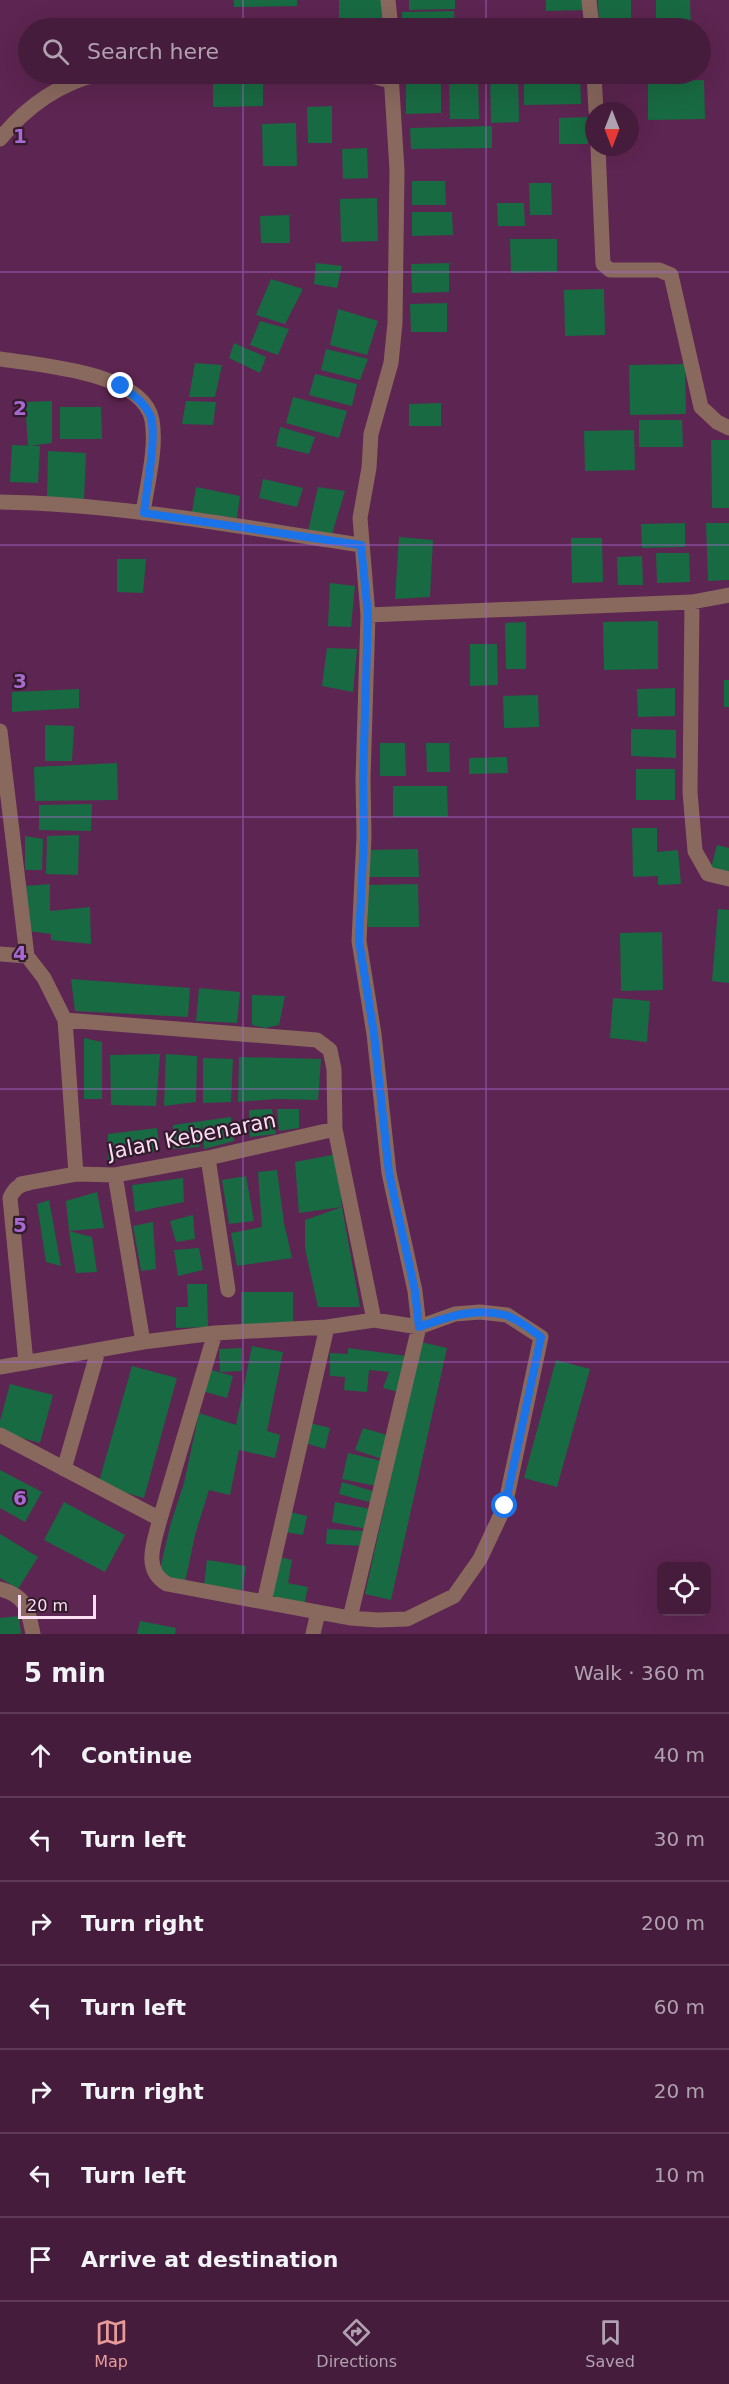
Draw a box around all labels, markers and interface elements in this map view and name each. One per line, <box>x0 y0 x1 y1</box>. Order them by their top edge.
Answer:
search box <box>18 18 711 84</box>
icon: search <box>39 35 72 68</box>
text: Search here <box>87 39 219 64</box>
north arrow <box>585 102 639 156</box>
text: 1 <box>13 124 27 148</box>
route end <box>107 372 133 398</box>
text: 2 <box>13 396 27 420</box>
text: 3 <box>13 669 27 693</box>
text: 4 <box>13 941 27 965</box>
street label: Jalan Kebenaran <box>104 1108 278 1164</box>
text: 5 <box>13 1213 27 1237</box>
text: 6 <box>13 1486 27 1510</box>
route start <box>491 1492 517 1518</box>
map controls <box>657 1562 711 1616</box>
button: locate <box>657 1562 711 1616</box>
scale bar <box>18 1592 96 1620</box>
text: 20 m <box>27 1596 68 1615</box>
text: 5 min <box>24 1658 106 1688</box>
text: Walk · 360 m <box>574 1661 705 1685</box>
icon: ahead <box>24 1739 57 1772</box>
text: Continue <box>81 1743 192 1768</box>
text: 40 m <box>654 1743 705 1767</box>
icon: left <box>24 1823 57 1856</box>
text: Turn left <box>81 1827 186 1852</box>
text: 30 m <box>654 1827 705 1851</box>
icon: right <box>24 1907 57 1940</box>
text: Turn right <box>81 1911 204 1936</box>
text: 200 m <box>641 1911 705 1935</box>
icon: left <box>24 1991 57 2024</box>
text: Turn left <box>81 1995 186 2020</box>
text: 60 m <box>654 1995 705 2019</box>
icon: right <box>24 2075 57 2108</box>
text: Turn right <box>81 2079 204 2104</box>
text: 20 m <box>654 2079 705 2103</box>
icon: left <box>24 2159 57 2192</box>
text: Turn left <box>81 2163 186 2188</box>
text: 10 m <box>654 2163 705 2187</box>
icon: arrive <box>24 2243 57 2276</box>
text: Arrive at destination <box>81 2247 338 2272</box>
tab: Map <box>94 2316 128 2371</box>
tab: Directions <box>316 2316 397 2371</box>
tab: Saved <box>585 2316 635 2371</box>

